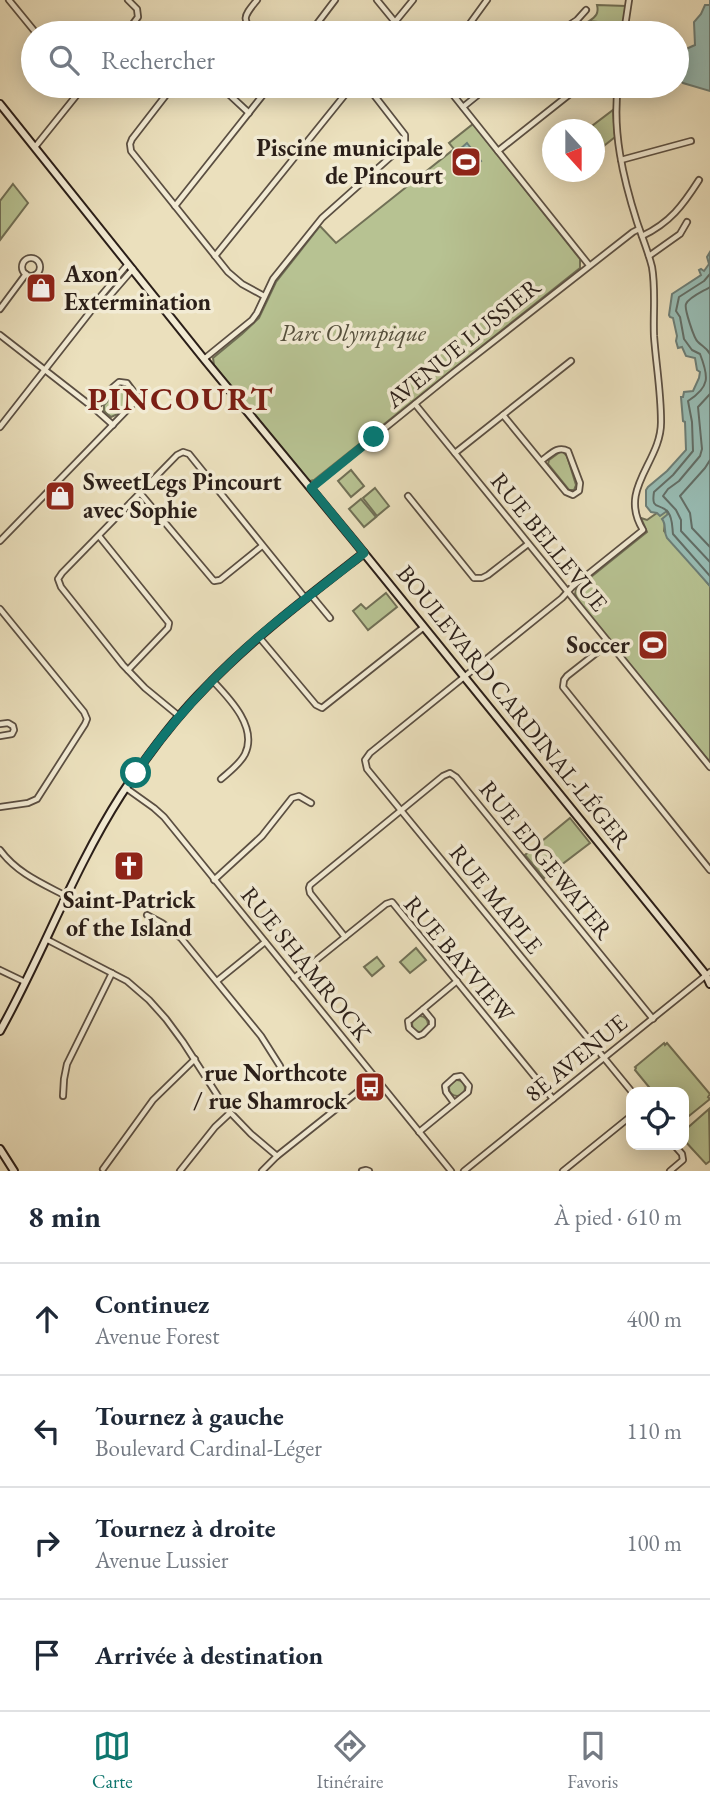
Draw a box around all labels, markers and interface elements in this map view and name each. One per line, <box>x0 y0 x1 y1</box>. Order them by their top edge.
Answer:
search box <box>21 21 689 98</box>
icon: search <box>45 41 83 79</box>
text: Rechercher <box>101 43 215 77</box>
north arrow <box>542 119 605 182</box>
place label: Piscine municipale de Pincourt <box>256 132 443 191</box>
sports icon: Piscine municipale de Pincourt <box>449 145 483 179</box>
place label: Axon Extermination <box>63 258 212 317</box>
street label: AVENUE LUSSIER <box>378 270 547 415</box>
shop icon: Axon Extermination <box>24 271 58 305</box>
park label: Parc Olympique <box>280 317 427 349</box>
district label: PINCOURT <box>87 378 275 420</box>
route end <box>358 421 389 452</box>
place label: SweetLegs Pincourt avec Sophie <box>83 466 282 525</box>
street label: RUE BELLEVUE <box>484 466 615 617</box>
shop icon: SweetLegs Pincourt avec Sophie <box>43 479 77 513</box>
street label: BOULEVARD CARDINAL-LÉGER <box>390 559 639 856</box>
sports icon: Soccer <box>636 628 670 662</box>
place label: Soccer <box>566 629 630 660</box>
route start <box>120 757 151 788</box>
street label: RUE EDGEWATER <box>473 774 621 946</box>
street label: RUE MAPLE <box>443 838 550 960</box>
church icon: Saint-Patrick of the Island <box>112 849 146 883</box>
street label: RUE SHAMROCK <box>234 880 379 1048</box>
place label: Saint-Patrick of the Island <box>63 884 196 943</box>
street label: RUE BAYVIEW <box>397 889 522 1029</box>
street label: 8E AVENUE <box>518 1007 633 1108</box>
place label: rue Northcote / rue Shamrock <box>193 1057 348 1116</box>
bus stop icon: rue Northcote / rue Shamrock <box>353 1070 387 1104</box>
map controls <box>626 1087 689 1150</box>
button: locate <box>626 1087 689 1150</box>
text: 8 min <box>28 1197 101 1236</box>
text: À pied · 610 m <box>554 1202 682 1232</box>
text: Continuez <box>95 1287 209 1321</box>
icon: ahead <box>28 1300 66 1338</box>
text: 400 m <box>626 1304 682 1334</box>
text: Avenue Forest <box>95 1321 219 1351</box>
text: Tournez à gauche <box>95 1399 284 1433</box>
icon: left <box>28 1412 66 1450</box>
text: 110 m <box>626 1416 682 1446</box>
text: Boulevard Cardinal-Léger <box>95 1433 322 1463</box>
text: Tournez à droite <box>95 1511 276 1545</box>
icon: right <box>28 1524 66 1562</box>
text: 100 m <box>626 1528 682 1558</box>
text: Avenue Lussier <box>95 1545 228 1575</box>
icon: arrive <box>28 1636 66 1674</box>
text: Arrivée à destination <box>95 1638 323 1672</box>
tab: Carte <box>92 1727 133 1794</box>
tab: Itinéraire <box>317 1727 383 1794</box>
tab: Favoris <box>567 1727 618 1794</box>

